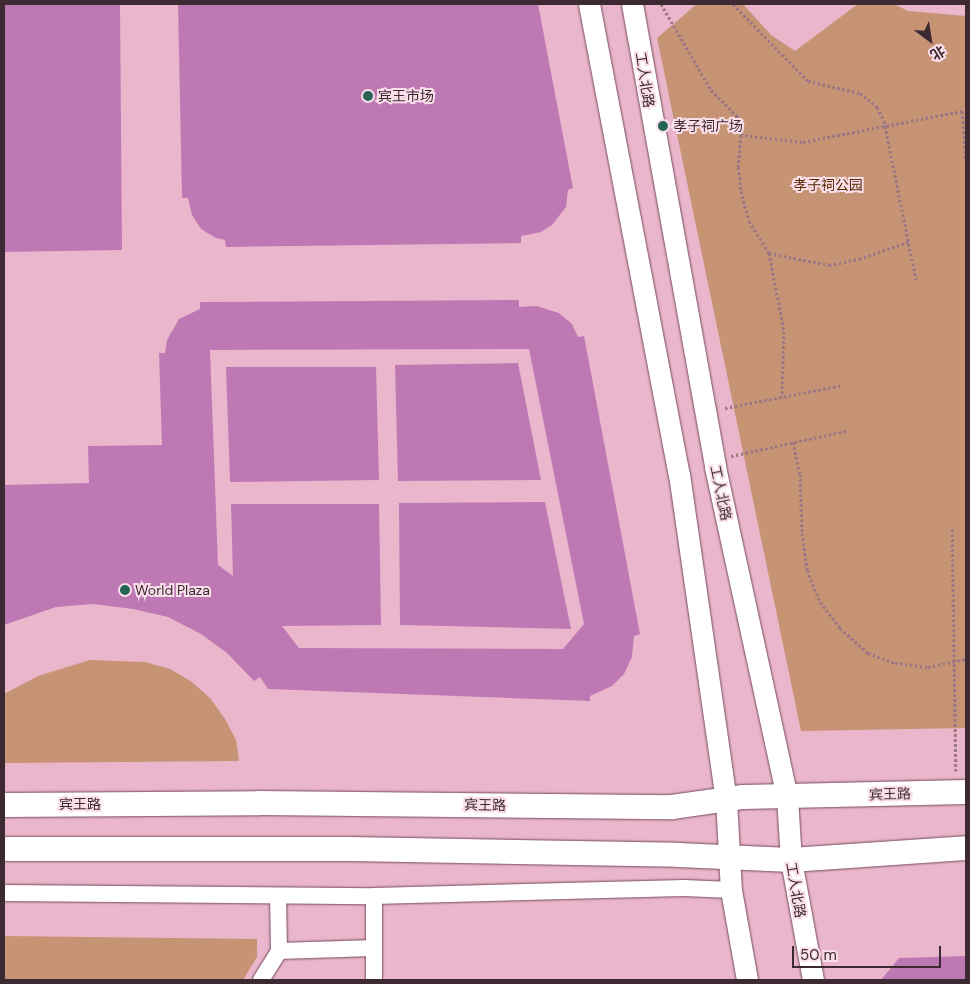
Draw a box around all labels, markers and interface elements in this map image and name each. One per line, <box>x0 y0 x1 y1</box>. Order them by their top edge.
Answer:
north arrow <box>905 15 955 65</box>
text: 北 <box>927 42 948 64</box>
street label: 工人北路 <box>632 51 658 109</box>
place label: 宾王市场 <box>378 88 434 104</box>
marker: 宾王市场 <box>362 90 374 102</box>
place label: 孝子祠广场 <box>673 118 743 134</box>
marker: 孝子祠广场 <box>657 120 669 132</box>
park label: 孝子祠公园 <box>793 177 863 193</box>
street label: 工人北路 <box>707 464 735 522</box>
place label: World Plaza <box>135 582 210 598</box>
marker: World Plaza <box>119 584 131 596</box>
street label: 宾王路 <box>869 785 911 803</box>
street label: 宾王路 <box>59 796 101 812</box>
street label: 宾王路 <box>464 796 506 814</box>
street label: 工人北路 <box>783 861 809 919</box>
scale bar <box>795 936 944 968</box>
text: 50 m <box>800 945 837 965</box>

